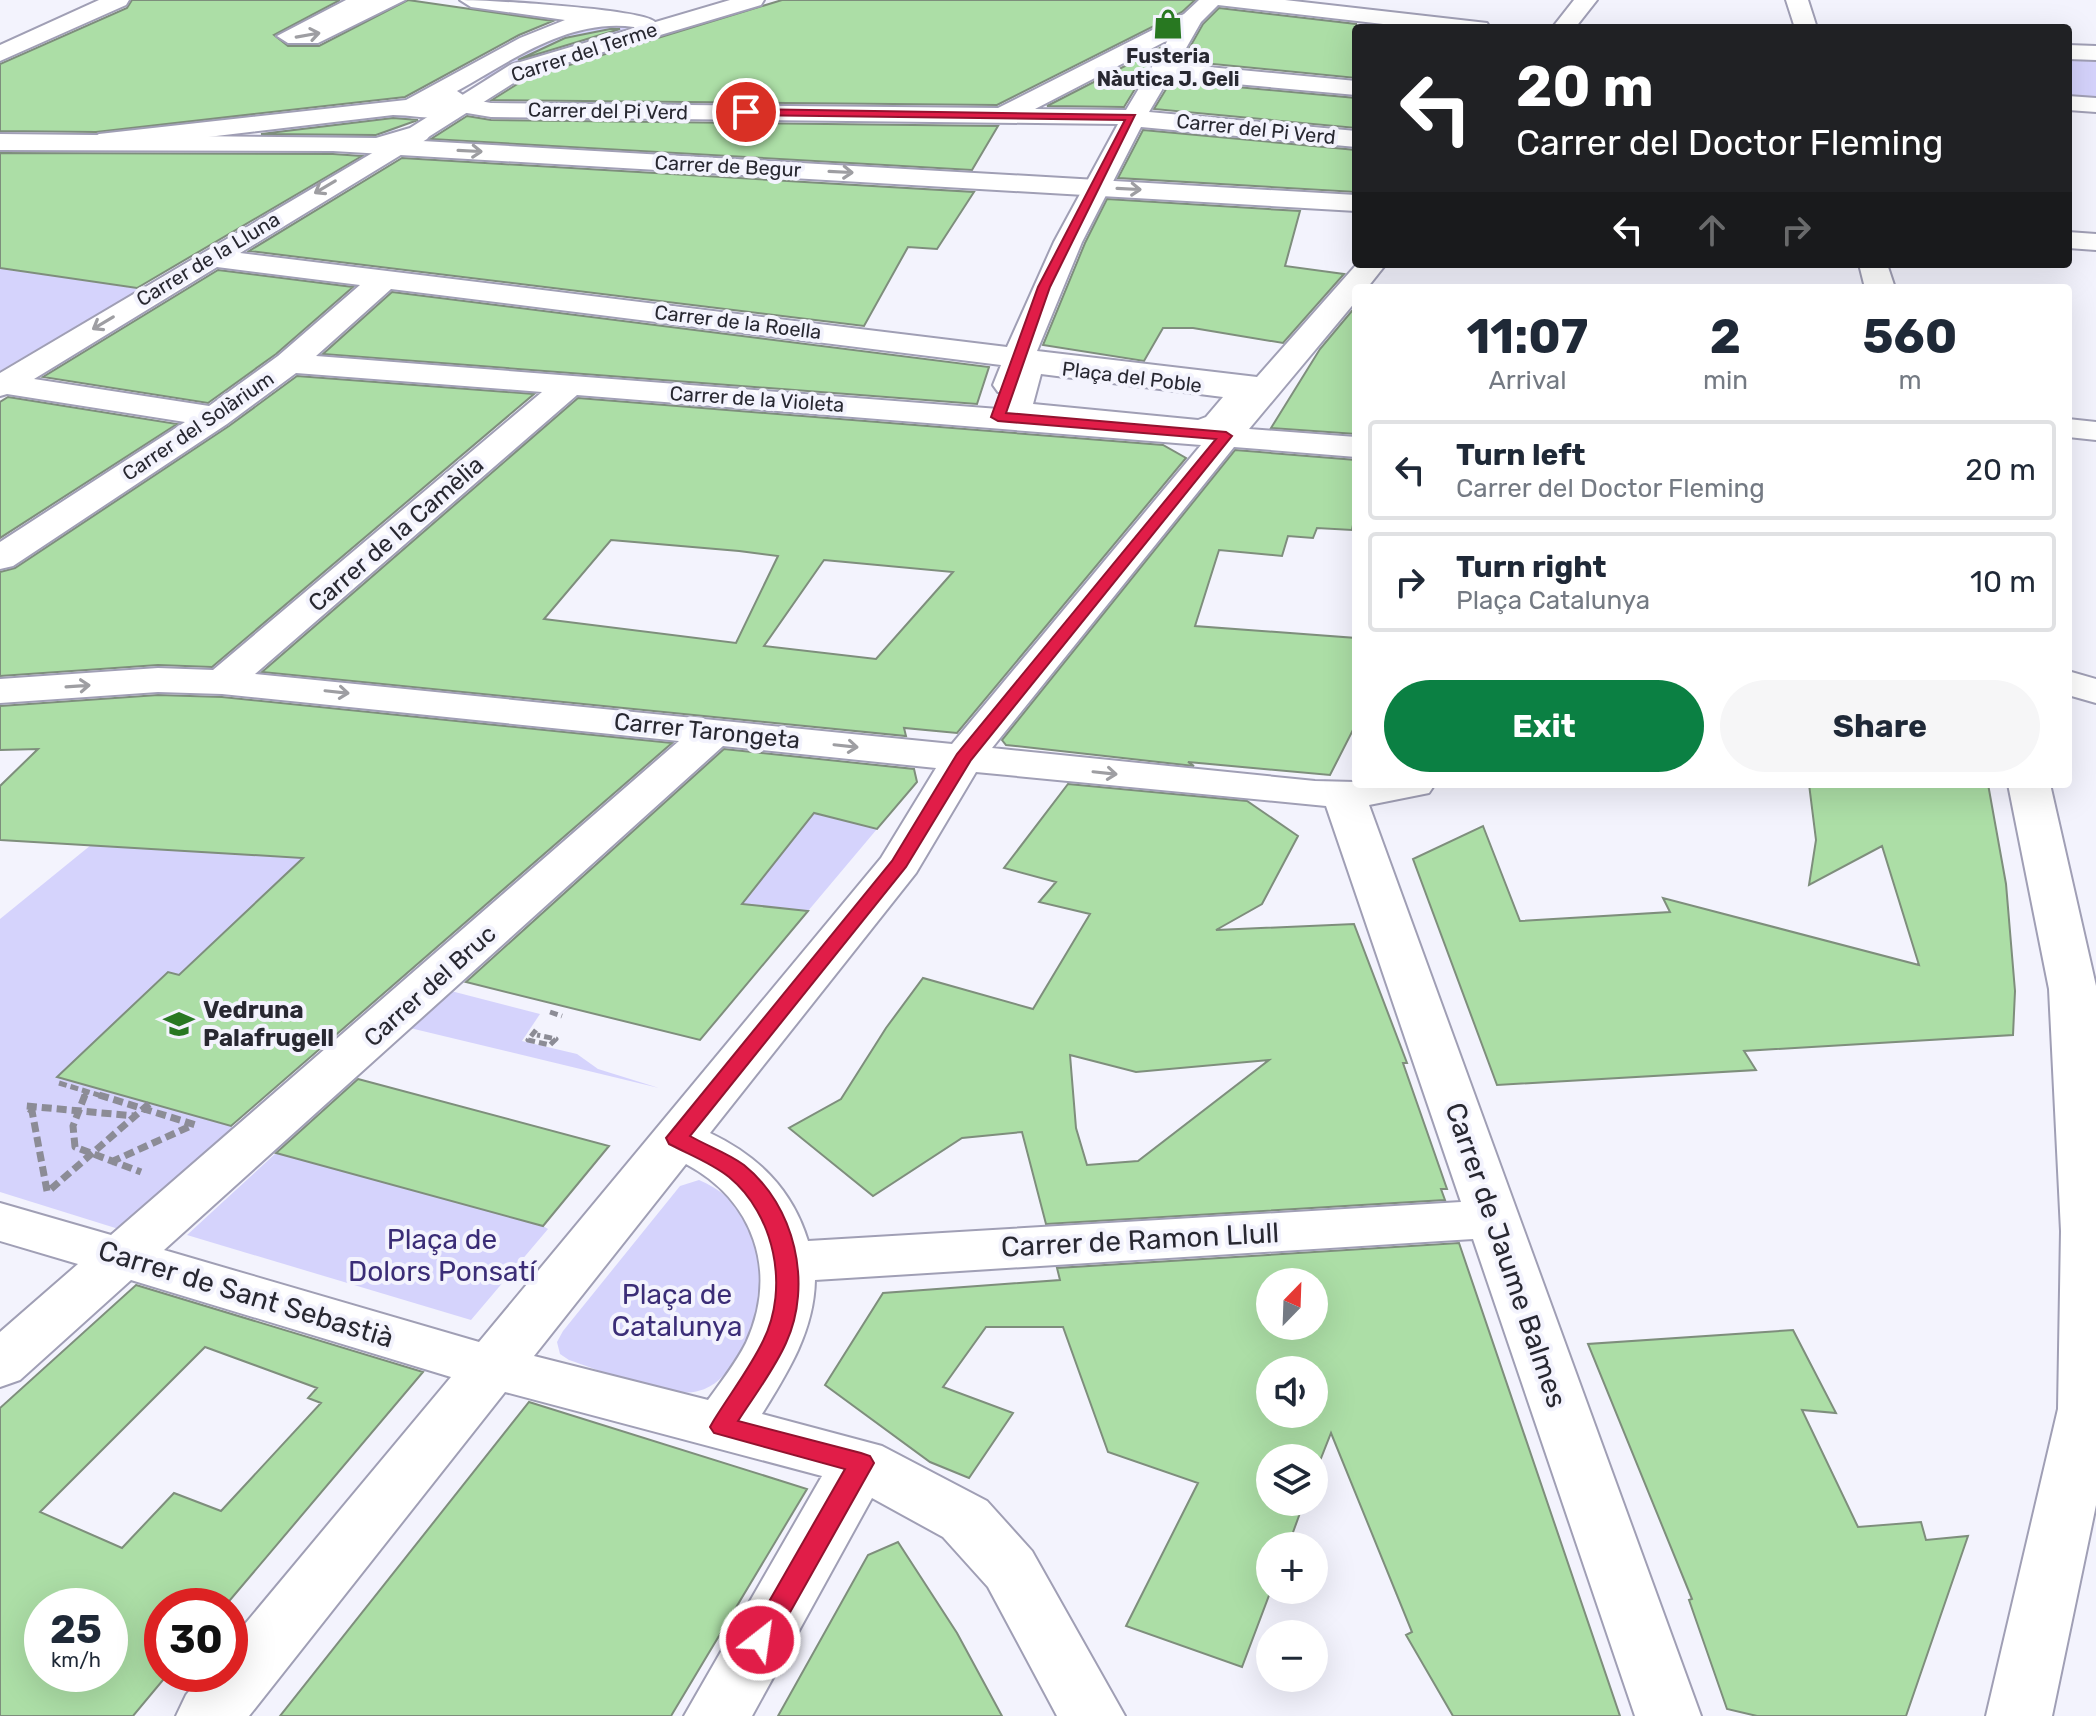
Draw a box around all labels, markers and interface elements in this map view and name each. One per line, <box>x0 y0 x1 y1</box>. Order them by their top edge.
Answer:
shop icon: Fusteria Nàutica J. Geli <box>1151 7 1185 41</box>
street label: Carrer del Terme <box>508 17 660 87</box>
one-way arrow <box>295 27 321 42</box>
place label: Fusteria Nàutica J. Geli <box>1097 44 1239 91</box>
text: 20 m <box>1516 54 1654 120</box>
icon: left <box>1384 56 1488 160</box>
pin <box>712 78 780 146</box>
icon: arrive <box>724 90 768 134</box>
street label: Carrer del Pi Verd <box>528 98 688 124</box>
street label: Carrer del Pi Verd <box>1175 109 1337 149</box>
text: Carrer del Doctor Fleming <box>1516 121 1944 164</box>
one-way arrow <box>456 144 483 159</box>
street label: Carrer de Begur <box>654 150 802 182</box>
one-way arrow <box>827 165 854 180</box>
one-way arrow <box>314 180 337 196</box>
one-way arrow <box>1115 182 1142 197</box>
street label: Carrer de la Lluna <box>132 207 284 311</box>
icon: left <box>1606 208 1650 252</box>
icon: ahead <box>1690 208 1734 252</box>
icon: right <box>1774 208 1818 252</box>
street label: Carrer de la Roella <box>653 300 823 344</box>
text: 11:07 <box>1467 308 1588 365</box>
text: 2 <box>1710 308 1741 365</box>
text: 560 <box>1863 308 1957 365</box>
one-way arrow <box>92 315 115 331</box>
street label: Plaça del Poble <box>1061 357 1203 397</box>
text: Arrival <box>1488 365 1566 396</box>
text: min <box>1703 365 1748 396</box>
text: m <box>1898 365 1922 396</box>
street label: Carrer del Solàrium <box>118 366 278 486</box>
street label: Carrer de la Violeta <box>669 381 845 417</box>
text: Turn left <box>1456 437 1586 473</box>
icon: left <box>1388 448 1432 492</box>
street label: Carrer de la Camèlia <box>303 450 489 618</box>
text: 20 m <box>1965 452 2036 488</box>
text: Carrer del Doctor Fleming <box>1456 473 1765 504</box>
text: Turn right <box>1456 549 1607 585</box>
icon: right <box>1388 560 1432 604</box>
text: 10 m <box>1970 564 2036 600</box>
text: Plaça Catalunya <box>1456 585 1650 616</box>
one-way arrow <box>64 678 91 693</box>
button: Exit <box>1384 680 1704 772</box>
button: Share <box>1720 680 2040 772</box>
one-way arrow <box>323 685 350 700</box>
street label: Carrer Tarongeta <box>613 707 801 755</box>
one-way arrow <box>832 738 859 753</box>
one-way arrow <box>1091 765 1118 780</box>
street label: Carrer del Bruc <box>358 920 502 1052</box>
place label: Vedruna Palafrugell <box>203 996 334 1052</box>
school or university icon: Vedruna Palafrugell <box>162 1007 196 1041</box>
street label: Carrer de Jaume Balmes <box>1438 1098 1574 1412</box>
street label: Carrer de Ramon Llull <box>1000 1216 1280 1264</box>
park label: Plaça de Dolors Ponsatí <box>348 1223 537 1288</box>
street label: Carrer de Sant Sebastià <box>94 1233 398 1355</box>
north arrow <box>1256 1268 1328 1340</box>
map controls <box>1256 1268 1328 1692</box>
park label: Plaça de Catalunya <box>612 1278 742 1343</box>
button: sound <box>1256 1356 1328 1428</box>
button: layers <box>1256 1444 1328 1516</box>
button: + <box>1256 1532 1328 1604</box>
speed limit sign: 30 <box>144 1588 248 1692</box>
position arrow <box>718 1598 802 1682</box>
text: 25 <box>50 1606 102 1653</box>
button: − <box>1256 1620 1328 1692</box>
text: km/h <box>51 1648 101 1672</box>

